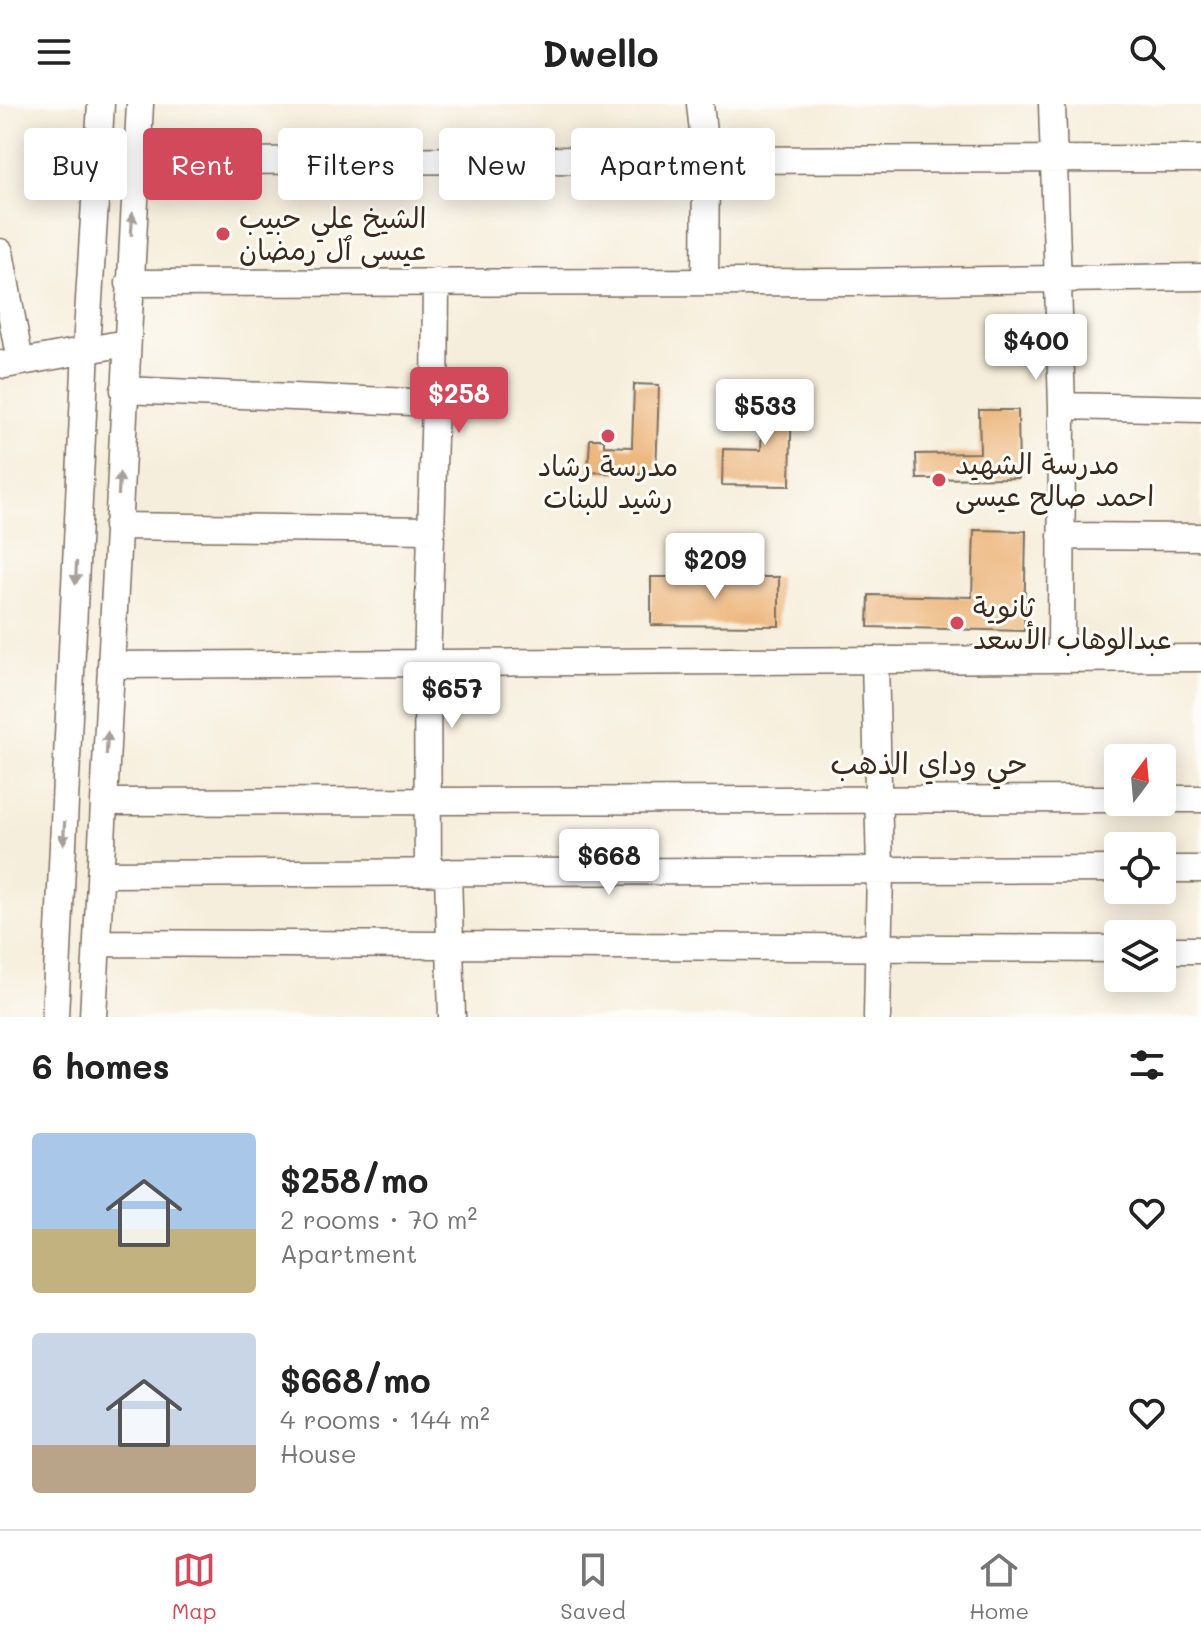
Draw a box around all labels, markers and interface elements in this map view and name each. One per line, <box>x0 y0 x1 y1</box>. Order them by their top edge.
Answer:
text: Dwello <box>542 29 659 76</box>
icon: menu <box>32 30 76 74</box>
icon: search <box>1125 30 1169 74</box>
chip: Buy <box>24 128 127 200</box>
chip: Rent <box>143 128 262 200</box>
chip: Filters <box>278 128 423 200</box>
chip: New <box>439 128 555 200</box>
chip: Apartment <box>571 128 775 200</box>
place label: الشيخ علي حبيب عيسى ٱل رمضان <box>239 199 426 268</box>
one-way arrow <box>126 211 139 236</box>
marker: الشيخ علي حبيب عيسى ٱل رمضان <box>214 225 232 243</box>
pin: $400 <box>989 314 1083 382</box>
text: $400 <box>1003 323 1069 357</box>
pin: $258 <box>412 367 506 435</box>
text: $258 <box>428 376 490 410</box>
pin: $533 <box>718 379 812 447</box>
text: $533 <box>734 388 796 422</box>
marker: مدرسة رشاد رشيد للبنات <box>599 427 617 445</box>
place label: مدرسة الشهيد احمد صالح عيسى <box>955 445 1154 515</box>
place label: مدرسة رشاد رشيد للبنات <box>538 447 678 516</box>
one-way arrow <box>113 471 126 496</box>
marker: مدرسة الشهيد احمد صالح عيسى <box>930 471 948 489</box>
pin: $209 <box>668 533 762 601</box>
text: $209 <box>684 542 746 576</box>
one-way arrow <box>69 561 82 586</box>
place label: ثانوية عبدالوهاب الأسعد <box>973 588 1172 657</box>
marker: ثانوية عبدالوهاب الأسعد <box>948 614 966 632</box>
pin: $657 <box>405 662 499 730</box>
text: $657 <box>421 671 483 705</box>
one-way arrow <box>100 730 113 755</box>
district label: حي وداي الذهب <box>830 742 1028 790</box>
north arrow <box>1104 744 1176 816</box>
map controls <box>1104 744 1176 992</box>
one-way arrow <box>57 821 70 846</box>
pin: $668 <box>562 829 656 897</box>
button: locate <box>1104 832 1176 904</box>
text: $668 <box>577 838 641 872</box>
button: layers <box>1104 920 1176 992</box>
text: 6 homes <box>32 1043 170 1088</box>
icon: filters <box>1125 1043 1169 1087</box>
text: $258/mo <box>280 1157 428 1202</box>
icon: home <box>96 1165 192 1261</box>
icon: heart <box>1125 1191 1169 1235</box>
text: 2 rooms · 70 m² <box>280 1202 477 1236</box>
text: Apartment <box>280 1236 417 1270</box>
text: $668/mo <box>280 1357 431 1402</box>
icon: home <box>96 1365 192 1461</box>
icon: heart <box>1125 1391 1169 1435</box>
text: 4 rooms · 144 m² <box>280 1402 490 1436</box>
text: House <box>280 1436 357 1470</box>
tab: Map <box>172 1548 217 1625</box>
tab: Saved <box>560 1548 626 1625</box>
tab: Home <box>969 1548 1029 1625</box>

